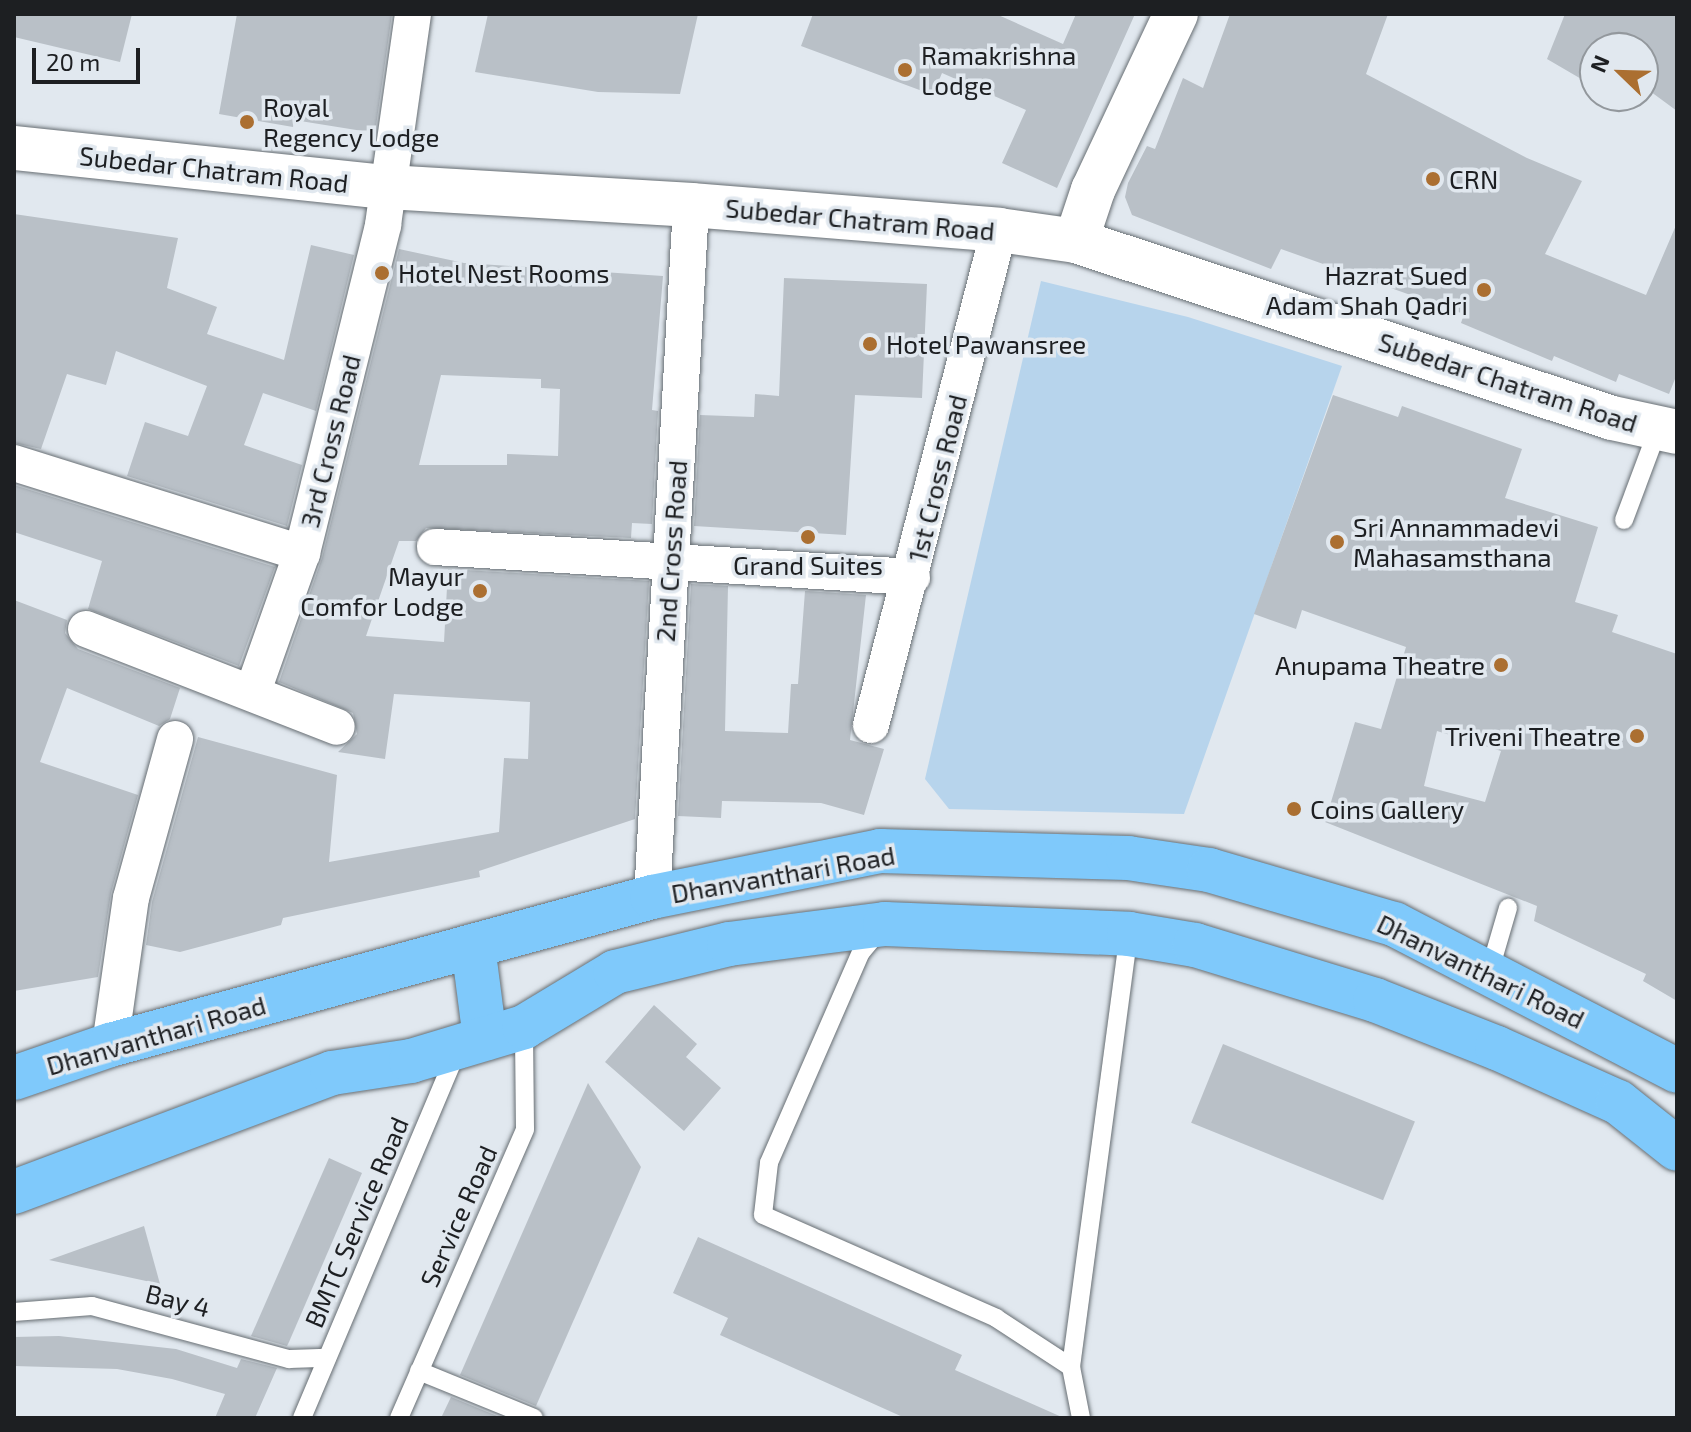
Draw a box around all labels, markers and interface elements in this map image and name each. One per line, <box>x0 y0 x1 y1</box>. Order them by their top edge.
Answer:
scale bar <box>36 32 144 82</box>
north arrow <box>1579 32 1659 112</box>
place label: Ramakrishna Lodge <box>921 39 1076 100</box>
text: 20 m <box>46 47 100 76</box>
text: N <box>1584 51 1614 76</box>
marker: Ramakrishna Lodge <box>896 61 914 79</box>
place label: Royal Regency Lodge <box>263 91 440 152</box>
marker: Royal Regency Lodge <box>238 113 256 131</box>
street label: Subedar Chatram Road <box>78 139 350 199</box>
place label: CRN <box>1449 163 1498 195</box>
marker: CRN <box>1424 170 1442 188</box>
street label: Subedar Chatram Road <box>724 192 996 246</box>
place label: Hotel Nest Rooms <box>398 257 610 289</box>
place label: Hazrat Sued Adam Shah Qadri <box>1266 259 1468 320</box>
marker: Hotel Nest Rooms <box>373 264 391 282</box>
marker: Hazrat Sued Adam Shah Qadri <box>1475 281 1493 299</box>
street label: Subedar Chatram Road <box>1374 325 1642 439</box>
place label: Hotel Pawansree <box>886 328 1087 360</box>
marker: Hotel Pawansree <box>861 335 879 353</box>
street label: 3rd Cross Road <box>293 351 367 531</box>
street label: 1st Cross Road <box>901 391 973 565</box>
street label: 2nd Cross Road <box>649 459 693 643</box>
place label: Sri Annammadevi Mahasamsthana <box>1353 511 1560 572</box>
marker: Grand Suites <box>799 528 817 546</box>
marker: Sri Annammadevi Mahasamsthana <box>1328 533 1346 551</box>
place label: Grand Suites <box>733 549 883 581</box>
place label: Mayur Comfor Lodge <box>300 560 464 622</box>
marker: Mayur Comfor Lodge <box>471 582 489 600</box>
place label: Anupama Theatre <box>1274 649 1485 681</box>
marker: Anupama Theatre <box>1492 656 1510 674</box>
place label: Triveni Theatre <box>1444 720 1621 752</box>
marker: Triveni Theatre <box>1628 727 1646 745</box>
place label: Coins Gallery <box>1310 793 1464 825</box>
marker: Coins Gallery <box>1285 800 1303 818</box>
street label: Dhanvanthari Road <box>669 839 897 909</box>
street label: Dhanvanthari Road <box>1372 907 1590 1035</box>
street label: Dhanvanthari Road <box>43 989 269 1081</box>
street label: BMTC Service Road <box>298 1112 414 1332</box>
street label: Service Road <box>413 1141 503 1291</box>
street label: Bay 4 <box>142 1277 214 1323</box>

